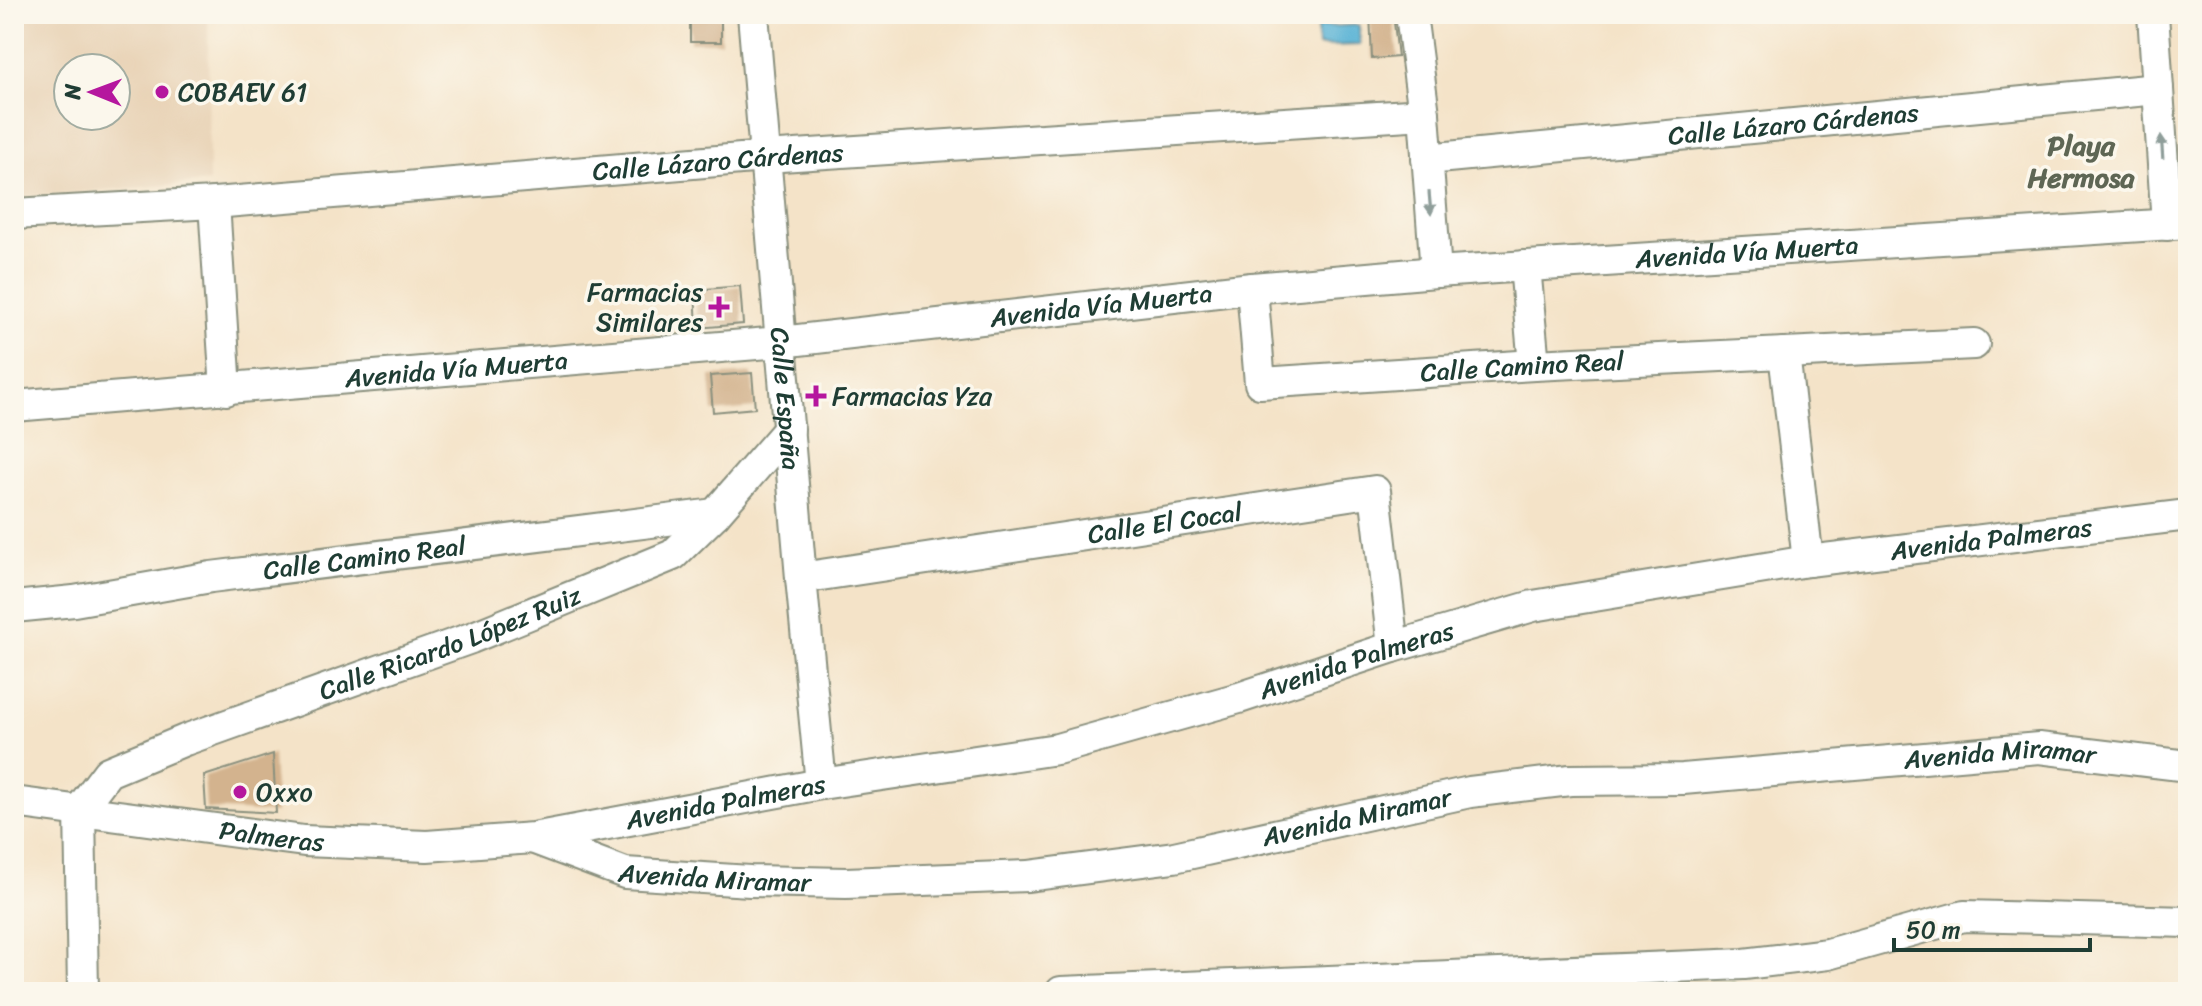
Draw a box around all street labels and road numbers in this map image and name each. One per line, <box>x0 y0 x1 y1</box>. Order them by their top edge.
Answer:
street label: Calle Lázaro Cárdenas <box>1666 89 1921 159</box>
street label: Calle Lázaro Cárdenas <box>591 129 845 194</box>
street label: Avenida Vía Muerta <box>1633 222 1860 282</box>
street label: Avenida Vía Muerta <box>987 270 1215 341</box>
street label: Calle España <box>757 325 815 472</box>
street label: Avenida Vía Muerta <box>342 337 570 401</box>
street label: Calle Camino Real <box>1419 338 1625 395</box>
street label: Calle El Cocal <box>1085 488 1246 557</box>
street label: Avenida Palmeras <box>1887 504 2096 574</box>
street label: Calle Camino Real <box>261 522 469 593</box>
street label: Calle Ricardo López Ruiz <box>312 572 589 713</box>
street label: Avenida Palmeras <box>1252 607 1460 713</box>
street label: Avenida Miramar <box>1901 725 2100 783</box>
street label: Avenida Palmeras <box>621 760 830 843</box>
street label: Avenida Miramar <box>1257 773 1457 860</box>
street label: Palmeras <box>216 807 326 865</box>
street label: Avenida Miramar <box>616 850 813 905</box>

